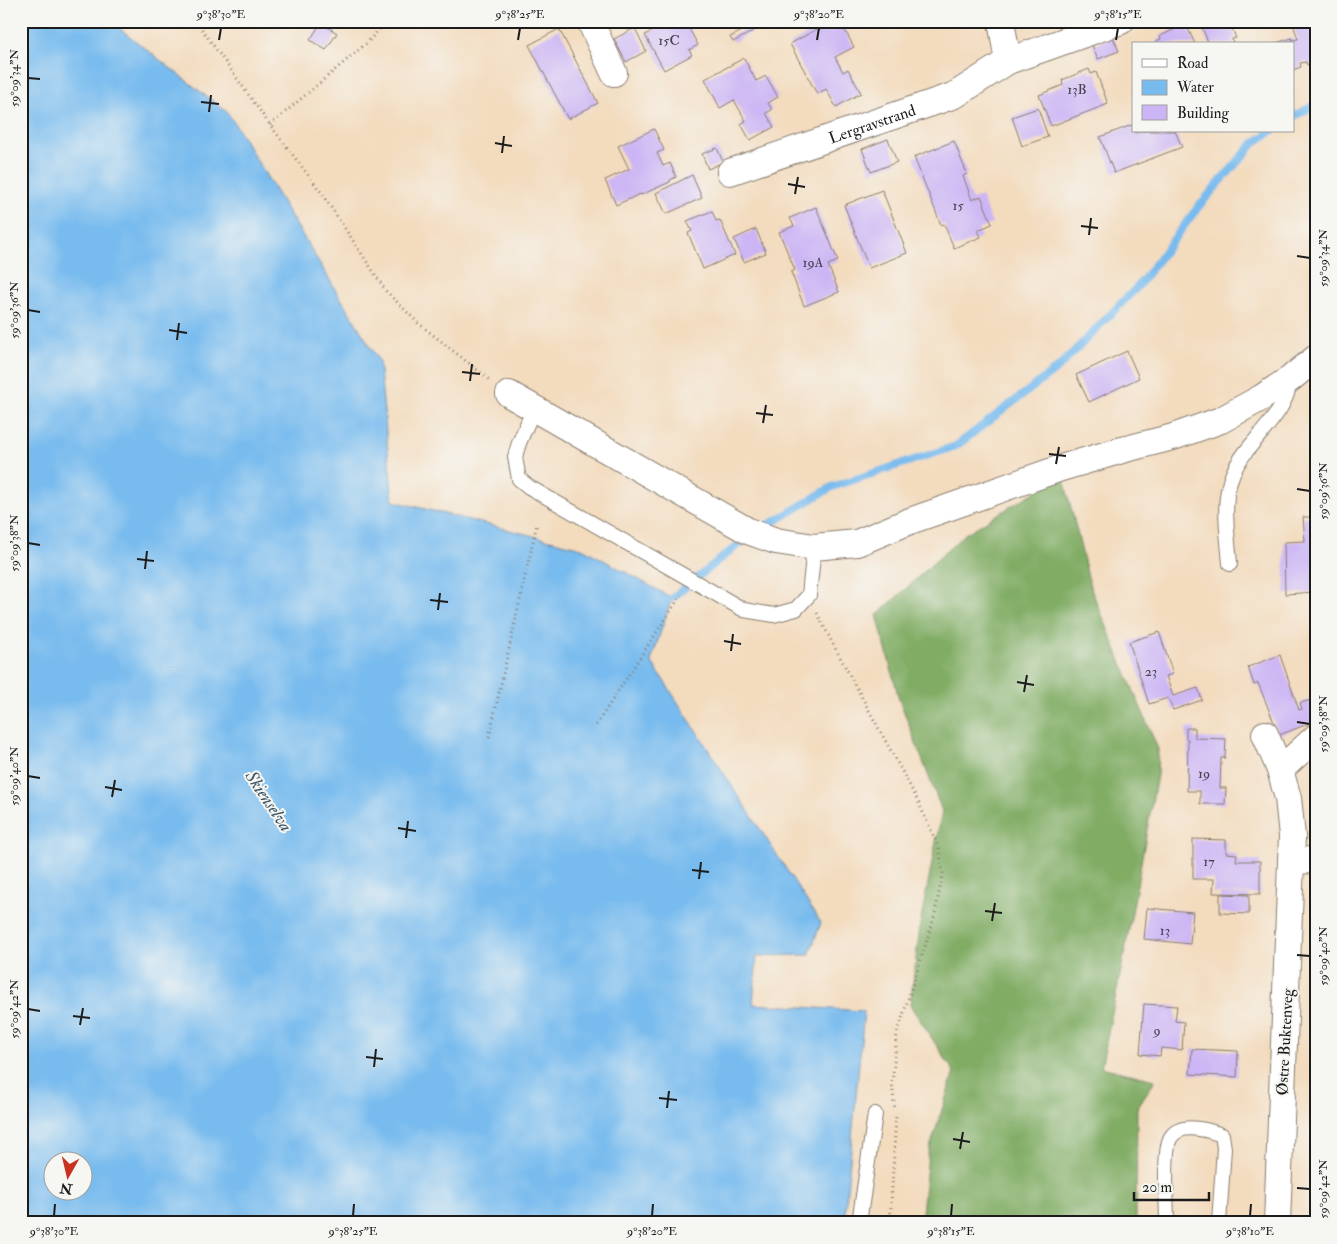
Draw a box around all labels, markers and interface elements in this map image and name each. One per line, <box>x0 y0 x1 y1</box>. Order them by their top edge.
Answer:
text: 9°38'30"E <box>196 7 246 22</box>
text: 9°38'25"E <box>495 7 545 22</box>
text: 9°38'20"E <box>793 7 844 22</box>
text: 9°38'15"E <box>1093 7 1142 22</box>
house number: 15C <box>658 32 680 49</box>
legend <box>1132 42 1294 132</box>
text: 59°09'34"N <box>7 49 22 107</box>
text: Road <box>1177 54 1209 73</box>
text: Water <box>1176 78 1214 97</box>
house number: 13B <box>1067 81 1087 98</box>
street label: Lergravstrand <box>826 100 918 149</box>
text: Building <box>1177 104 1229 123</box>
house number: 15 <box>952 197 964 214</box>
text: 59°09'34"N <box>1316 229 1331 287</box>
house number: 19A <box>802 254 824 271</box>
text: 59°09'36"N <box>7 281 22 339</box>
text: 59°09'36"N <box>1316 462 1331 520</box>
text: 59°09'38"N <box>7 514 22 572</box>
house number: 23 <box>1145 663 1157 680</box>
text: 59°09'38"N <box>1316 695 1331 753</box>
text: 59°09'40"N <box>7 746 22 806</box>
house number: 19 <box>1198 765 1210 782</box>
water label: Skienselva <box>239 766 297 836</box>
house number: 17 <box>1203 853 1215 870</box>
house number: 13 <box>1160 922 1170 939</box>
text: 59°09'40"N <box>1316 926 1331 986</box>
text: 59°09'42"N <box>7 979 22 1039</box>
street label: Østre Buktenveg <box>1272 987 1298 1096</box>
house number: 9 <box>1152 1022 1161 1039</box>
north arrow <box>42 1152 92 1202</box>
text: 59°09'42"N <box>1316 1159 1331 1219</box>
scale bar <box>1134 1169 1210 1201</box>
text: 20 m <box>1142 1178 1172 1197</box>
text: N <box>58 1179 75 1198</box>
text: 9°38'30"E <box>29 1224 79 1239</box>
text: 9°38'25"E <box>328 1224 378 1239</box>
text: 9°38'20"E <box>626 1224 677 1239</box>
text: 9°38'15"E <box>926 1224 975 1239</box>
text: 9°38'10"E <box>1225 1224 1274 1239</box>

